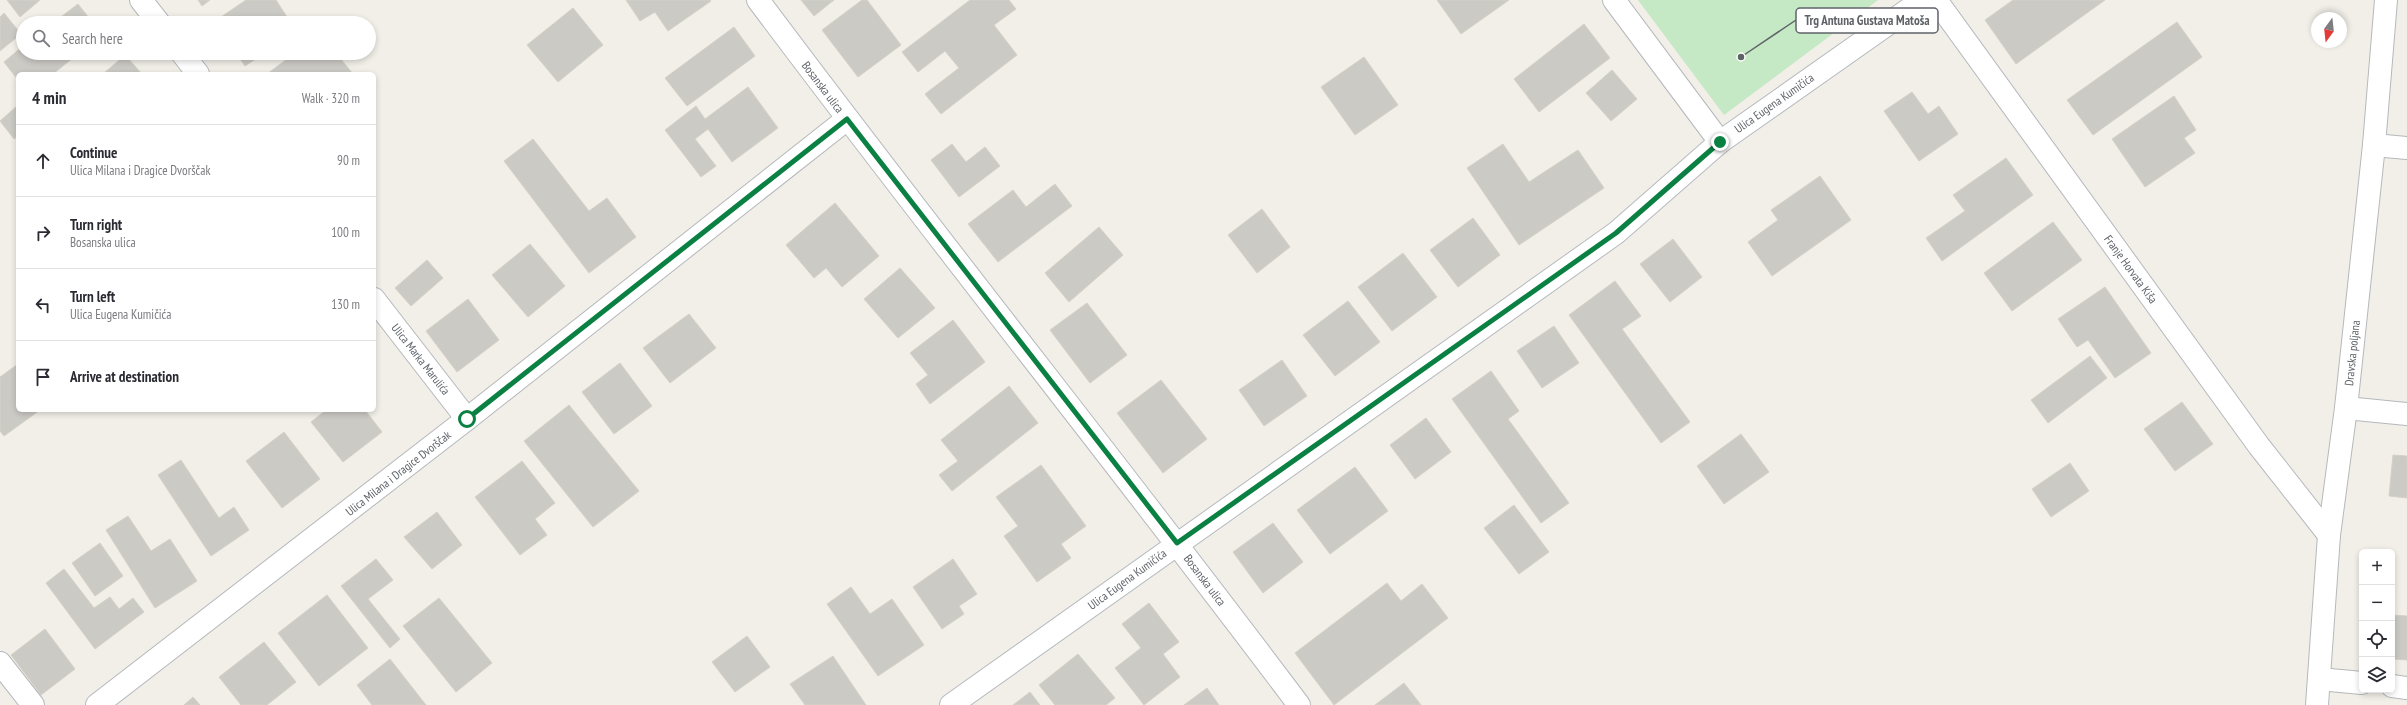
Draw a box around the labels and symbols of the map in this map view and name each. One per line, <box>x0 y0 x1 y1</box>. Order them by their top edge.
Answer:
callout: Trg Antuna Gustava Matoša <box>1796 8 1938 33</box>
text: Trg Antuna Gustava Matoša <box>1804 12 1930 29</box>
north arrow <box>2311 12 2347 48</box>
street label: Bosanska ulica <box>799 58 847 116</box>
street label: Ulica Eugena Kumičića <box>1731 70 1817 136</box>
route end <box>1711 133 1729 151</box>
street label: Franje Horvata Kiša <box>2101 232 2161 306</box>
street label: Dravska poljana <box>2341 319 2363 386</box>
street label: Ulica Marka Marulića <box>388 320 454 398</box>
route start <box>458 410 476 428</box>
street label: Ulica Milana i Dragice Dvorščak <box>342 427 454 519</box>
street label: Ulica Eugena Kumičića <box>1085 545 1169 613</box>
street label: Bosanska ulica <box>1181 551 1229 609</box>

